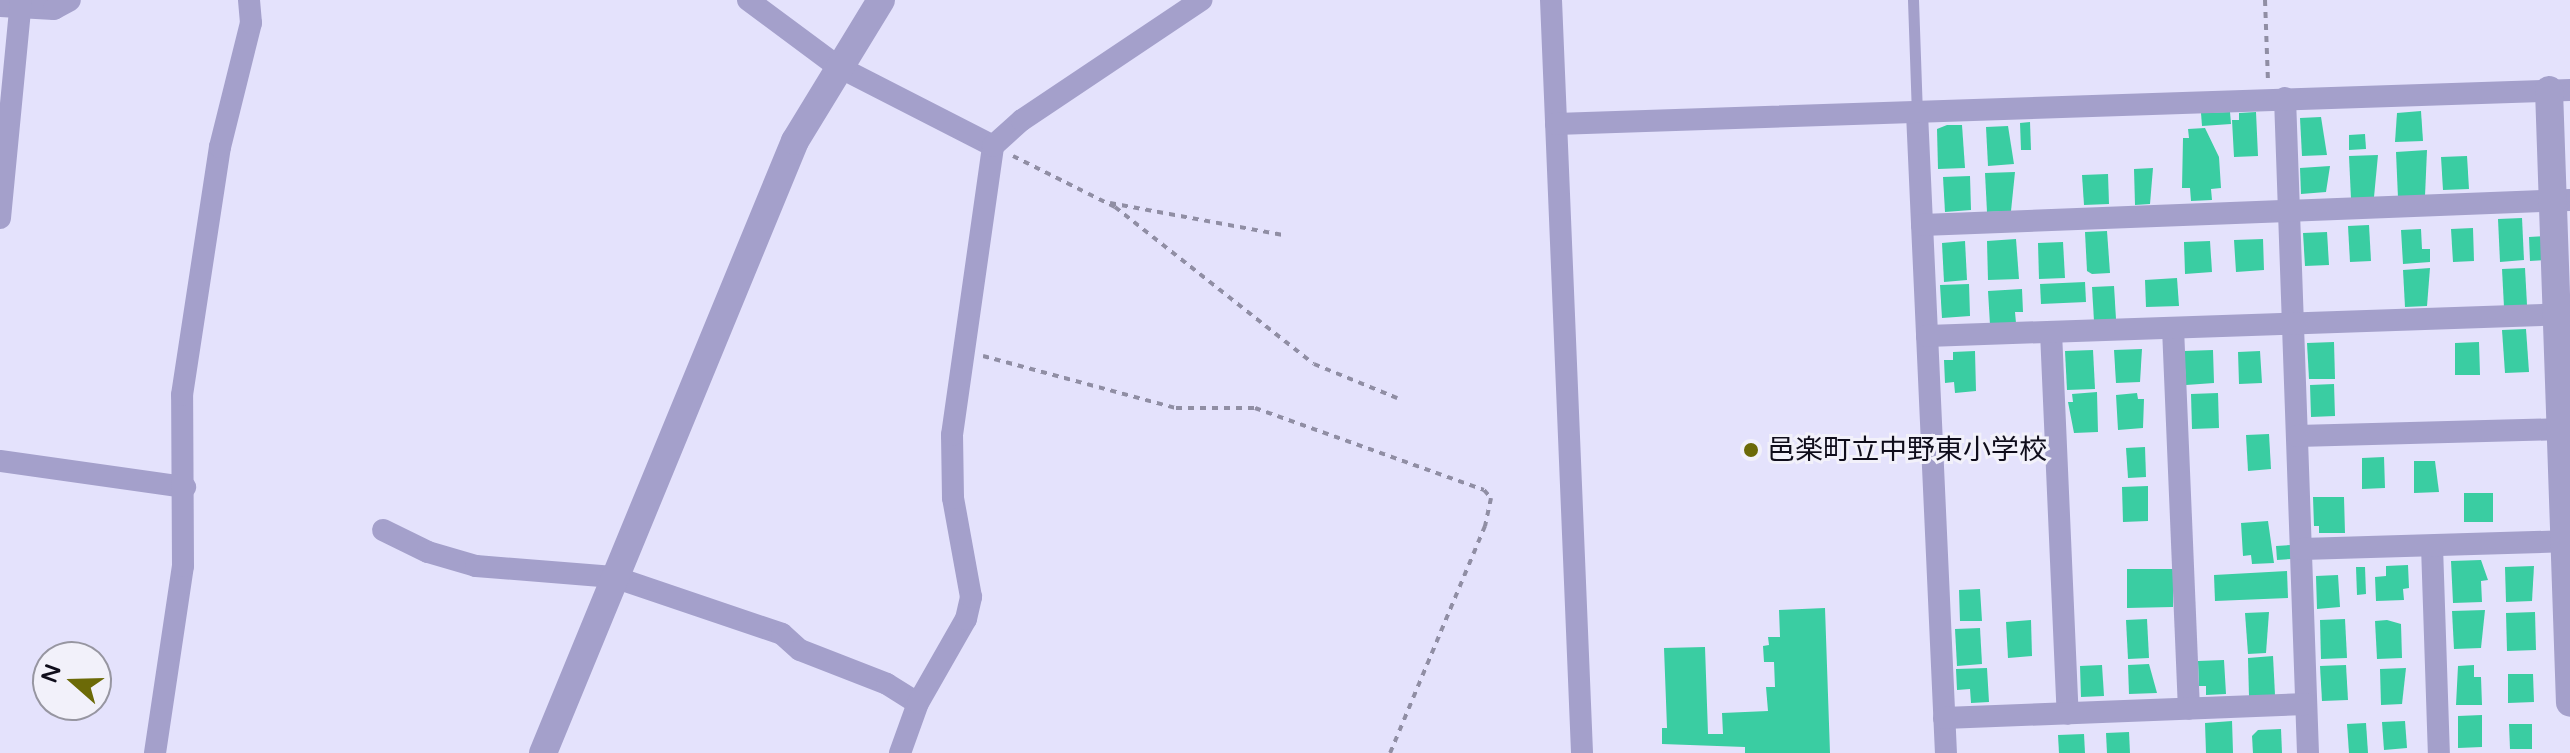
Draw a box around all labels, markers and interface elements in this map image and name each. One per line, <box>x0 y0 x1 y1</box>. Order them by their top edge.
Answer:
place label: 邑楽町立中野東小学校 <box>1767 433 2047 467</box>
marker: 邑楽町立中野東小学校 <box>1742 441 1760 459</box>
north arrow <box>32 641 112 721</box>
text: N <box>36 661 67 686</box>

